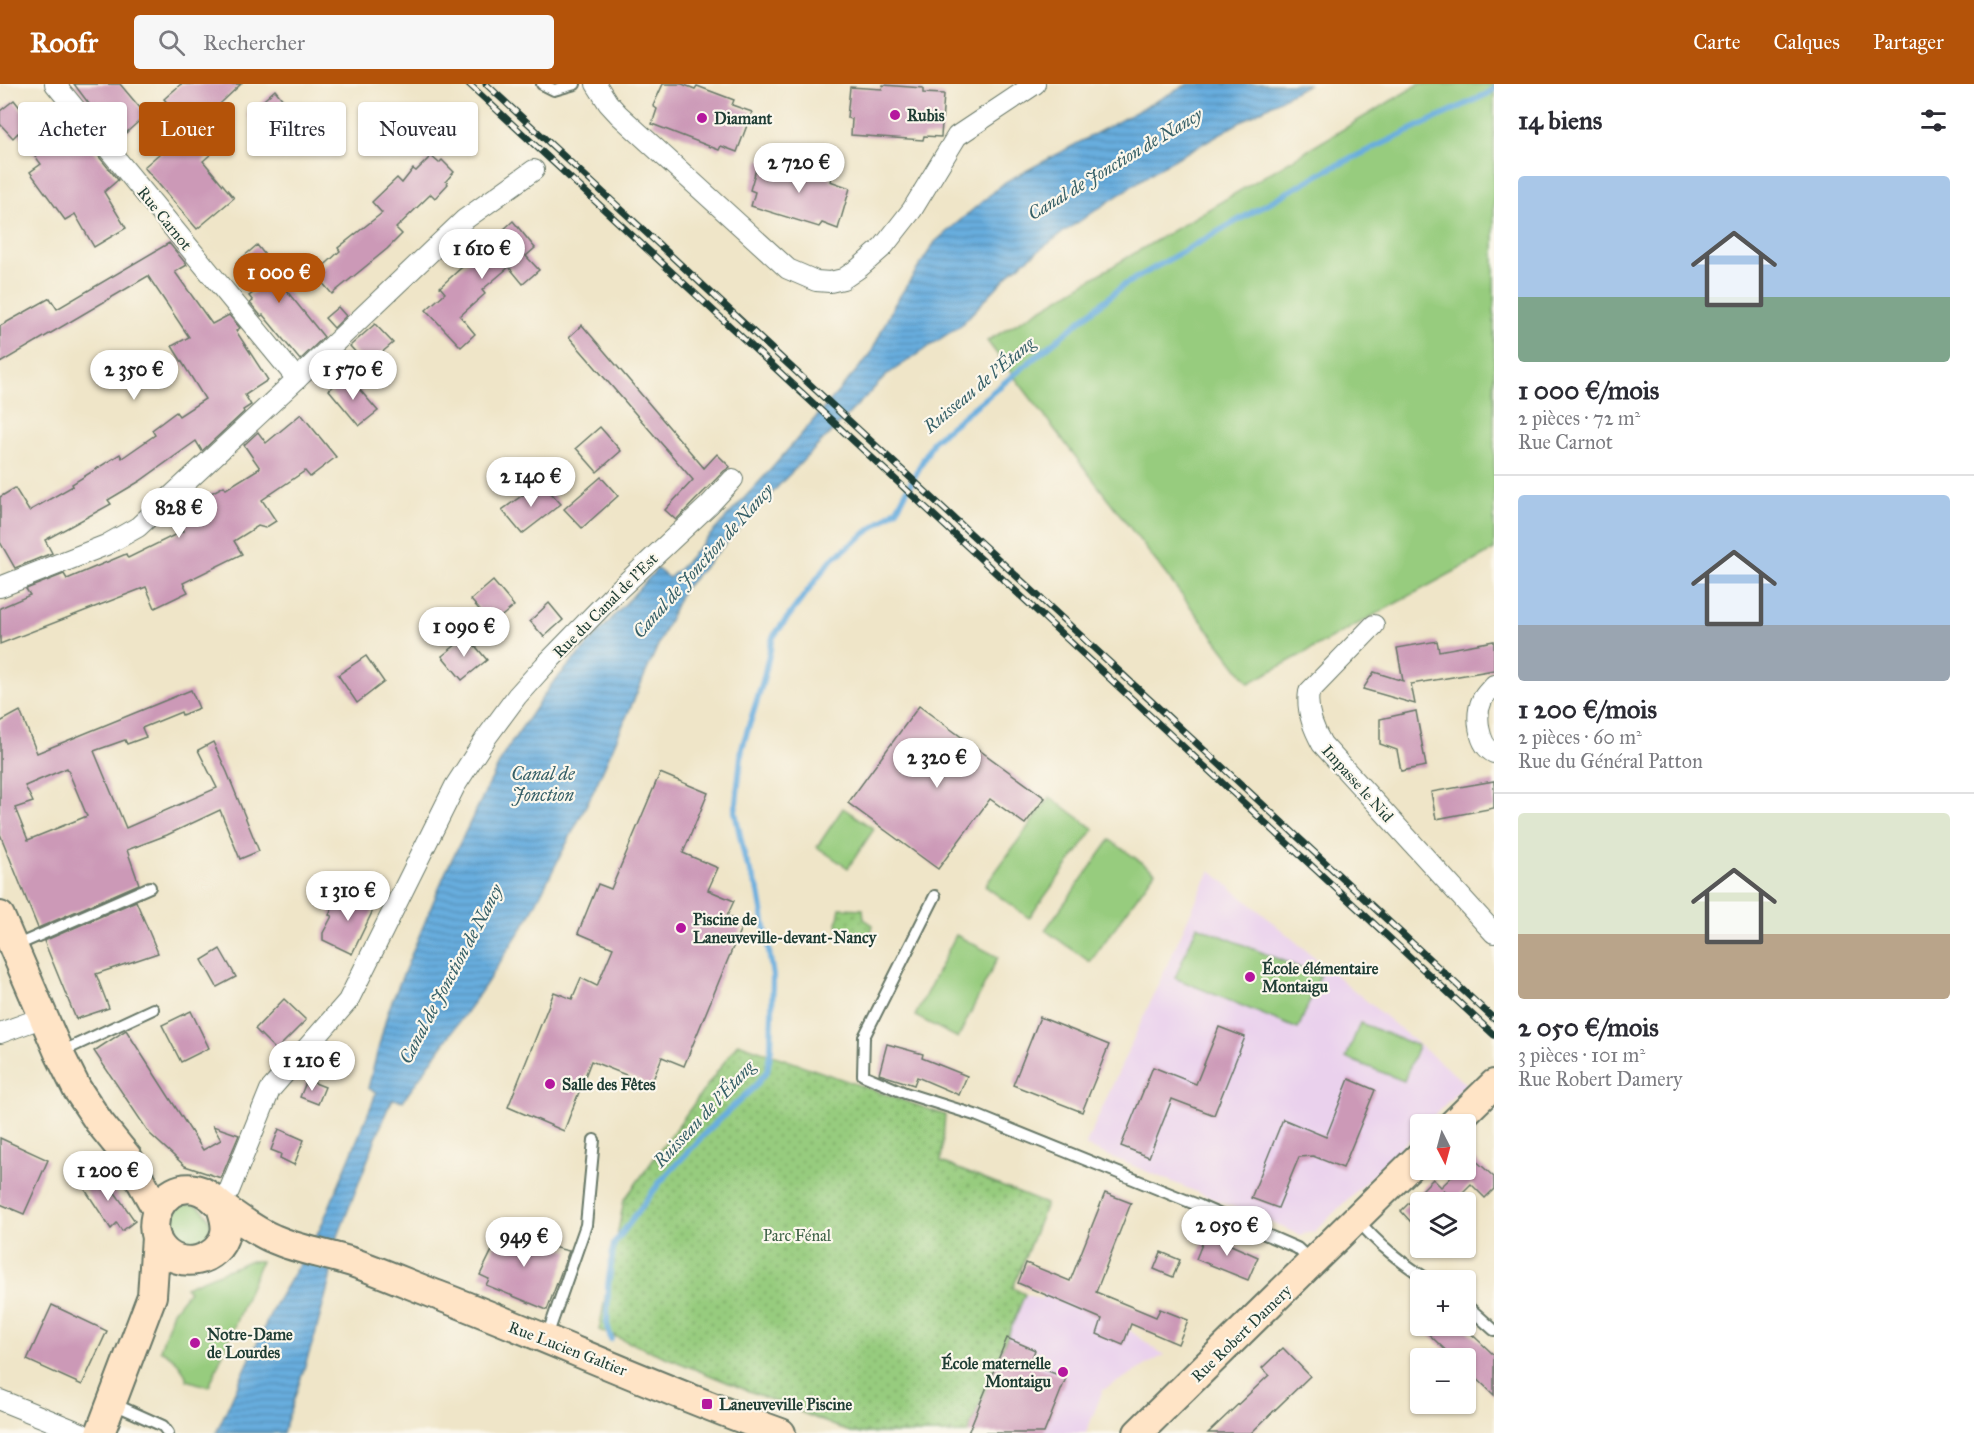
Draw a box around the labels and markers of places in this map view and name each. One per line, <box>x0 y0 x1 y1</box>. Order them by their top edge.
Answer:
place label: Rubis <box>907 106 945 125</box>
marker: Rubis <box>888 108 902 122</box>
place label: Diamant <box>714 109 773 128</box>
marker: Diamant <box>695 111 709 125</box>
pin: 2 720 € <box>744 143 854 194</box>
pin: 1 610 € <box>427 229 537 280</box>
pin: 1 000 € <box>224 253 334 304</box>
pin: 2 350 € <box>79 350 189 401</box>
pin: 1 570 € <box>298 350 408 401</box>
pin: 2 140 € <box>476 457 586 508</box>
pin: 828 € <box>137 488 221 539</box>
pin: 1 090 € <box>409 607 519 658</box>
pin: 2 320 € <box>882 738 992 789</box>
pin: 1 310 € <box>293 871 403 922</box>
place label: Piscine de Laneuveville-devant-Nancy <box>693 910 878 948</box>
marker: Piscine de Laneuveville-devant-Nancy <box>674 921 688 935</box>
place label: École élémentaire Montaigu <box>1262 957 1379 997</box>
marker: École élémentaire Montaigu <box>1243 970 1257 984</box>
pin: 1 210 € <box>257 1041 367 1092</box>
place label: Salle des Fêtes <box>562 1075 656 1094</box>
marker: Salle des Fêtes <box>543 1077 557 1091</box>
pin: 1 200 € <box>53 1151 163 1202</box>
pin: 2 050 € <box>1172 1206 1282 1257</box>
pin: 949 € <box>482 1217 566 1268</box>
place label: Notre-Dame de Lourdes <box>207 1325 293 1362</box>
marker: Notre-Dame de Lourdes <box>188 1336 202 1350</box>
place label: École maternelle Montaigu <box>941 1352 1051 1392</box>
marker: École maternelle Montaigu <box>1056 1365 1070 1379</box>
place label: Laneuveville Piscine <box>719 1395 852 1414</box>
marker: Laneuveville Piscine <box>700 1397 714 1411</box>

